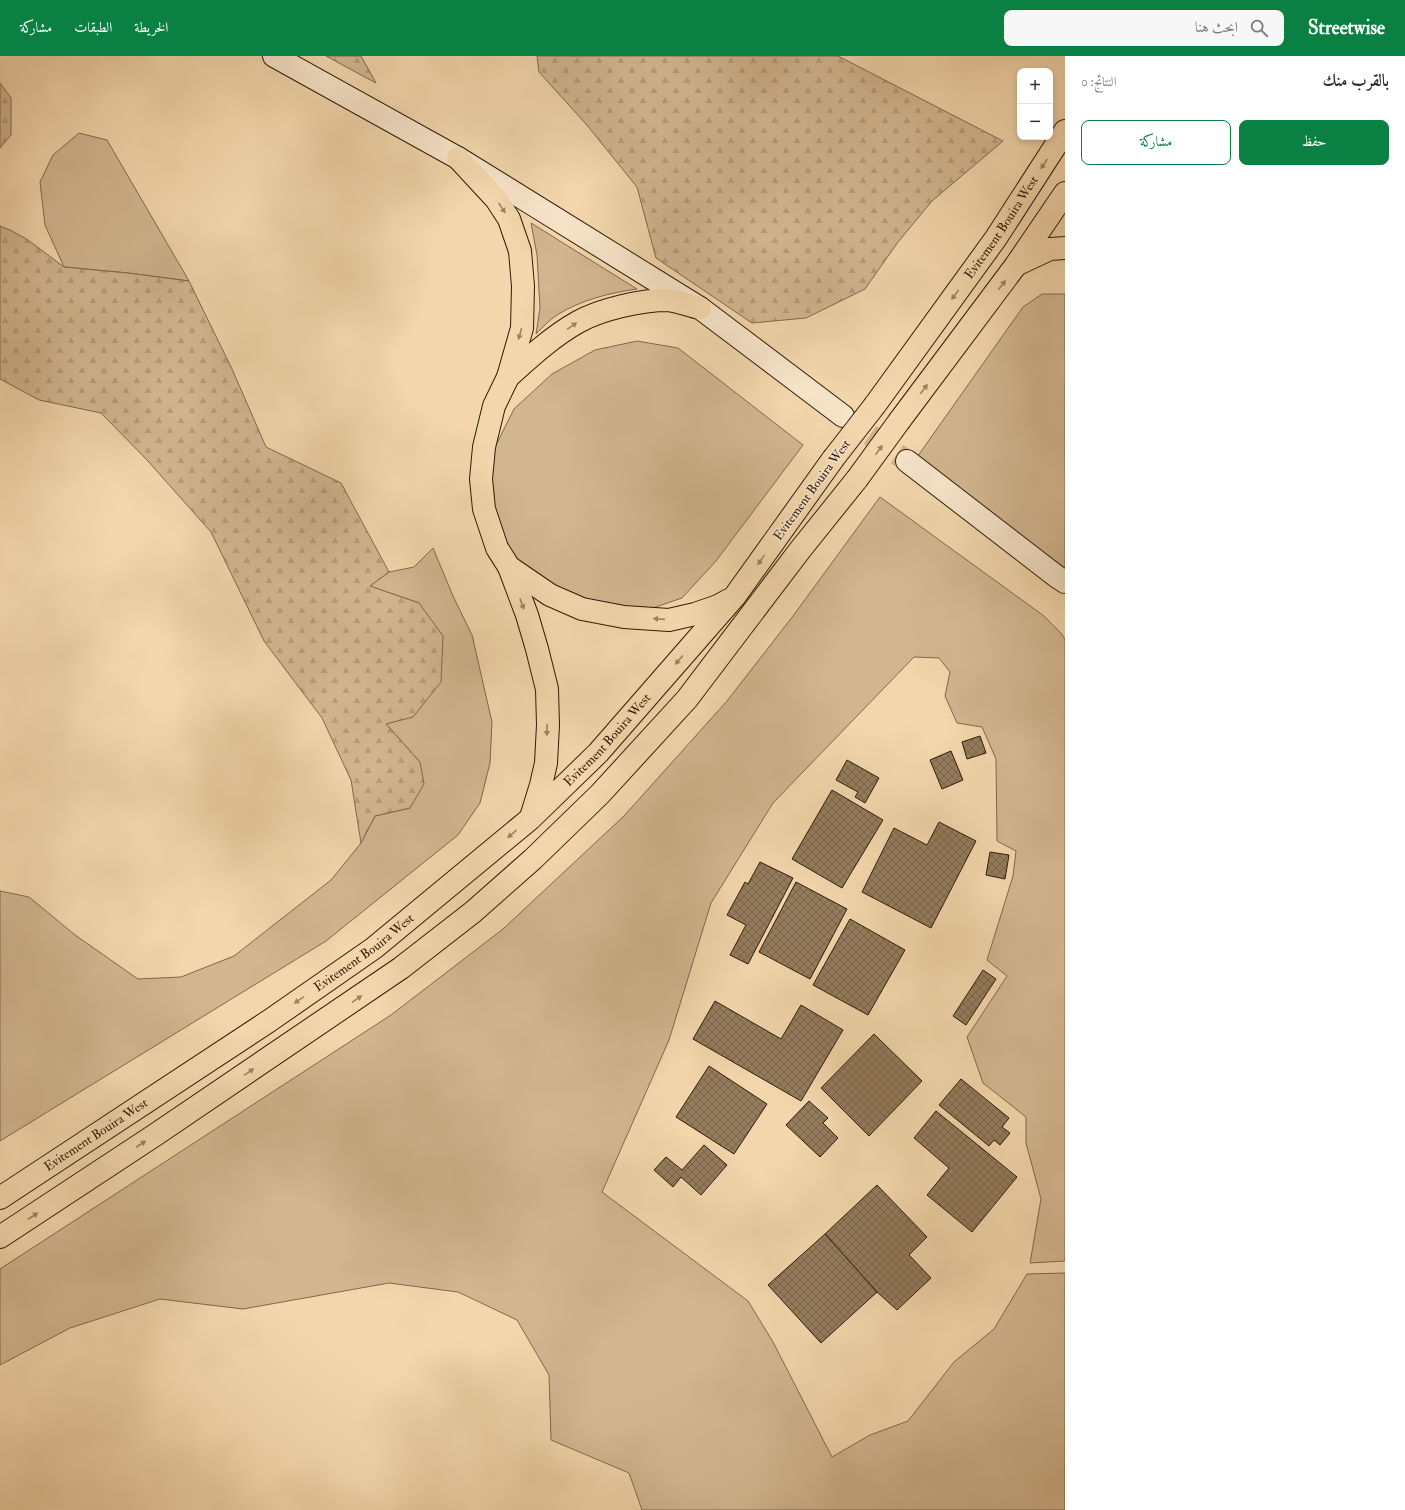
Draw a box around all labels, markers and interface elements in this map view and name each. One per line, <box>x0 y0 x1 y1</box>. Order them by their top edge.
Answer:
search box <box>1004 10 1284 46</box>
text: Streetwise <box>1308 16 1385 40</box>
icon: search <box>1248 17 1270 39</box>
text: ابحث هنا <box>1195 18 1238 37</box>
text: مشاركة <box>20 19 52 36</box>
text: الطبقات <box>74 19 112 36</box>
text: الخريطة <box>134 19 168 36</box>
map controls <box>1017 68 1053 140</box>
button: + <box>1017 68 1053 104</box>
text: بالقرب منك <box>1323 70 1389 91</box>
text: النتائج: 0 <box>1081 74 1116 90</box>
button: − <box>1017 104 1053 140</box>
button: مشاركة <box>1081 120 1231 165</box>
button: حفظ <box>1239 120 1389 165</box>
one-way arrow <box>1040 159 1048 169</box>
street label: Evitement Bouira West <box>961 173 1042 282</box>
one-way arrow <box>498 203 506 213</box>
one-way arrow <box>997 279 1006 290</box>
one-way arrow <box>951 290 959 300</box>
one-way arrow <box>566 322 577 330</box>
one-way arrow <box>517 328 523 340</box>
one-way arrow <box>919 383 928 394</box>
street label: Evitement Bouira West <box>770 436 854 544</box>
one-way arrow <box>874 444 883 455</box>
one-way arrow <box>757 554 766 565</box>
one-way arrow <box>520 598 526 610</box>
one-way arrow <box>653 616 665 623</box>
one-way arrow <box>675 655 684 665</box>
street label: Evitement Bouira West <box>560 690 654 790</box>
one-way arrow <box>544 724 551 736</box>
one-way arrow <box>506 830 517 838</box>
street label: Evitement Bouira West <box>311 910 417 995</box>
one-way arrow <box>352 995 362 1003</box>
one-way arrow <box>294 996 304 1004</box>
one-way arrow <box>244 1068 255 1076</box>
street label: Evitement Bouira West <box>41 1095 151 1175</box>
one-way arrow <box>136 1140 147 1148</box>
one-way arrow <box>28 1212 38 1220</box>

